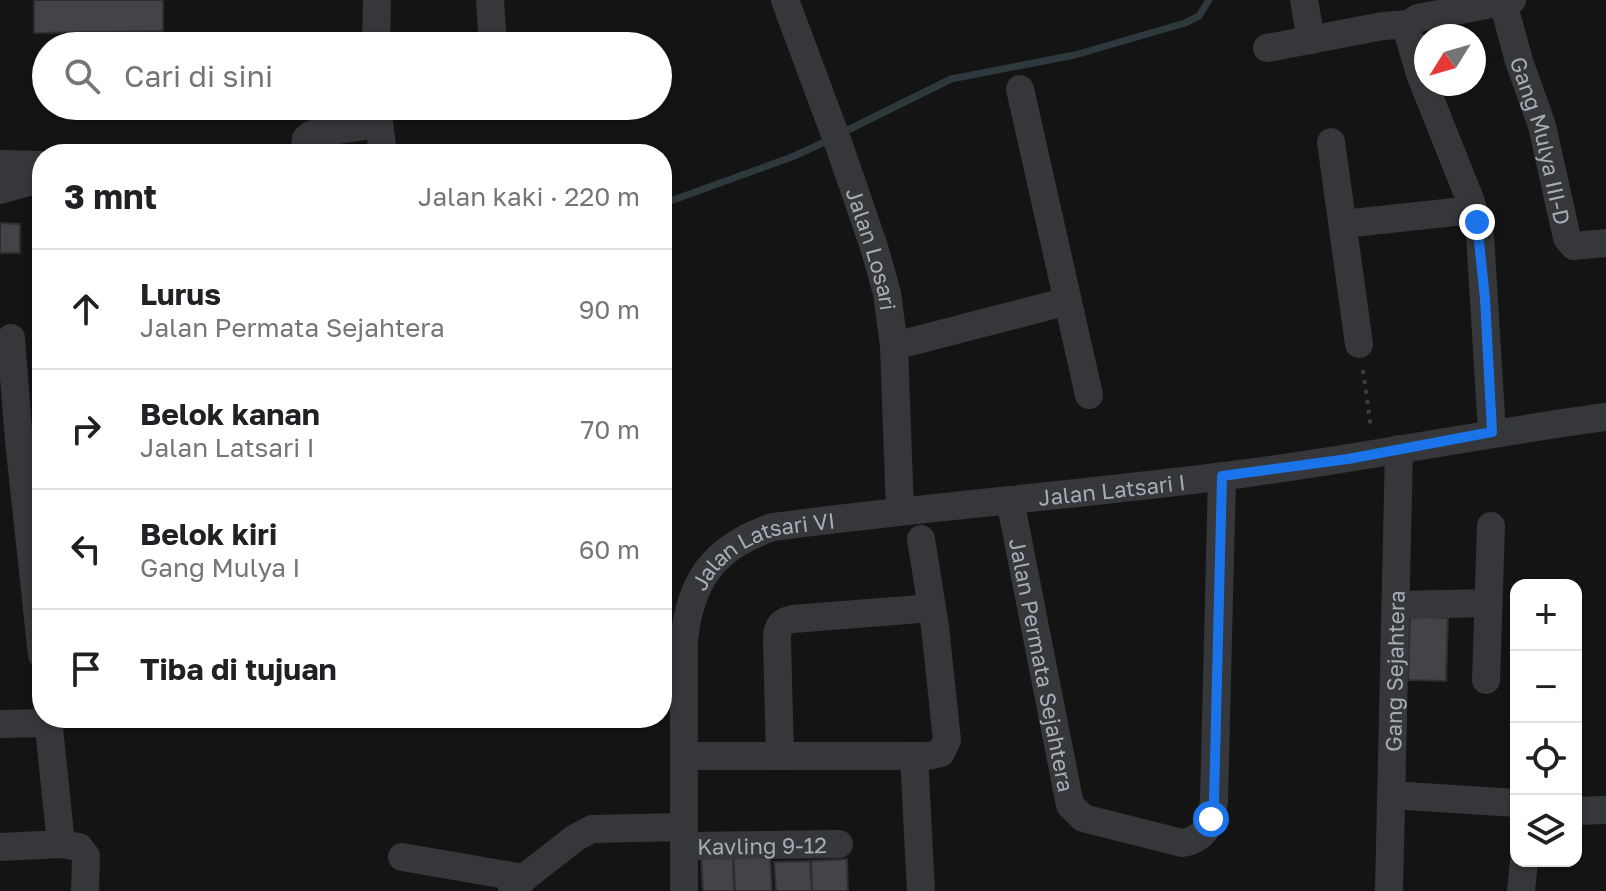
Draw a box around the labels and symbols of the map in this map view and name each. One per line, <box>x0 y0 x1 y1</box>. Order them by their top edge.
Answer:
north arrow <box>1414 24 1486 96</box>
street label: Gang Mulya III-D <box>1505 53 1577 227</box>
street label: Jalan Losari <box>841 184 903 312</box>
route end <box>1459 204 1495 240</box>
street label: Jalan Latsari I <box>1037 467 1187 511</box>
street label: Jalan Latsari VI <box>685 506 836 594</box>
street label: Jalan Permata Sejahtera <box>1004 536 1081 794</box>
street label: Gang Sejahtera <box>1379 590 1409 752</box>
route start <box>1193 801 1229 837</box>
street label: Kavling 9-12 <box>697 831 827 859</box>

